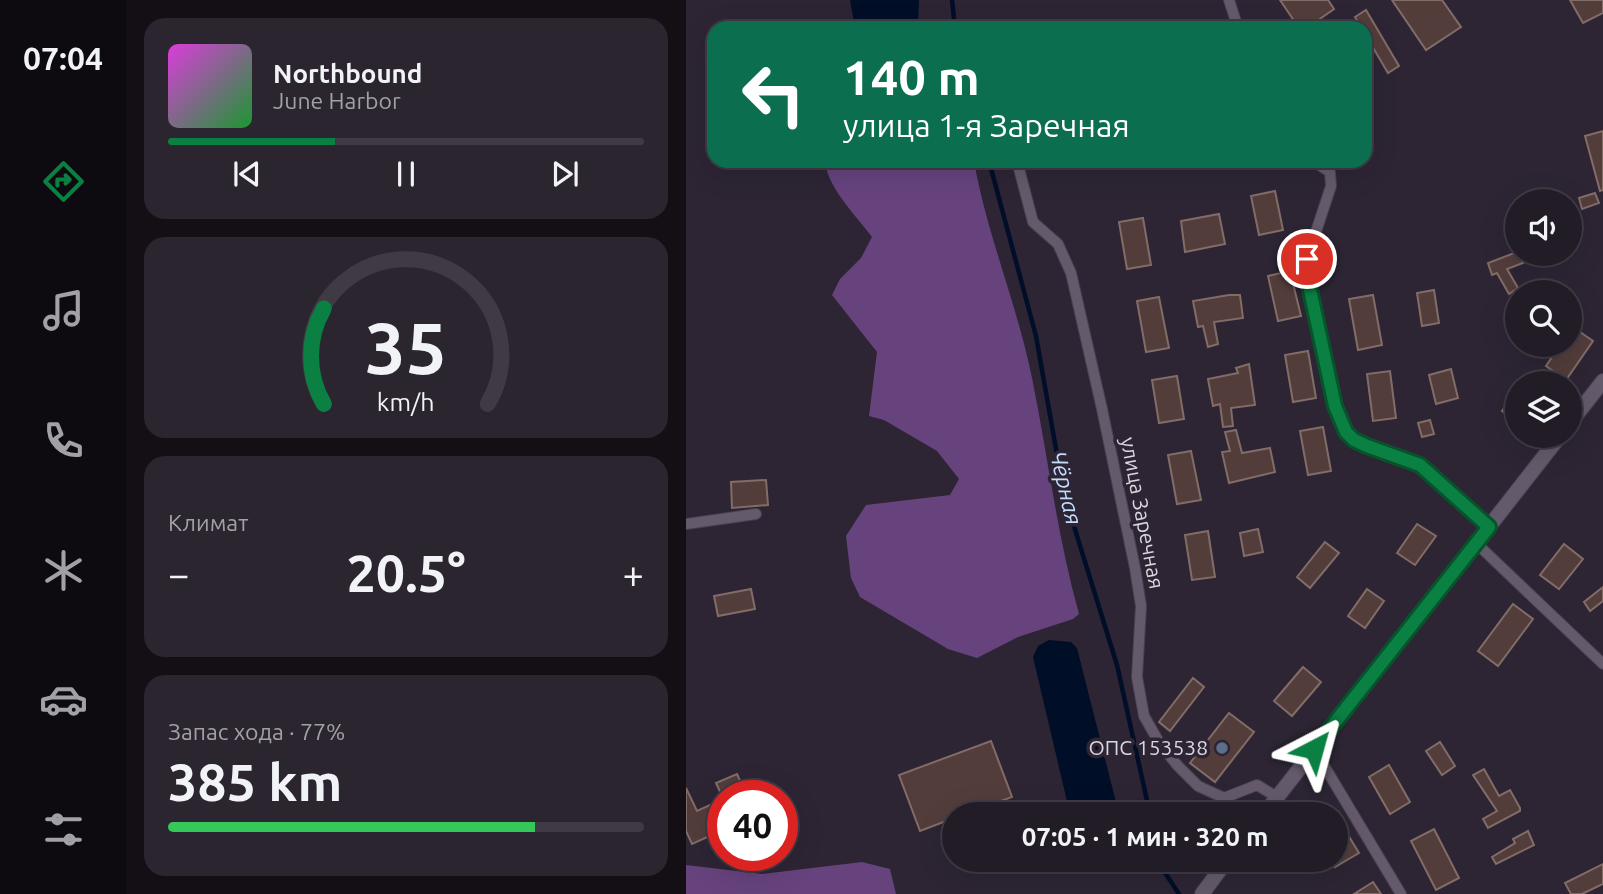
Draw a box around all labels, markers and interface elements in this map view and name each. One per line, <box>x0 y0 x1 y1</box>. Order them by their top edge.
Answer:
text: 07:04 <box>23 40 103 76</box>
icon: left <box>728 49 819 140</box>
text: 140 m <box>843 49 980 104</box>
text: Northbound <box>273 59 422 88</box>
text: June Harbor <box>273 88 401 113</box>
text: улица 1-я Заречная <box>843 107 1130 143</box>
icon: previous <box>228 155 266 193</box>
icon: pause <box>387 155 425 193</box>
icon: next <box>546 155 584 193</box>
icon: directions <box>39 157 88 206</box>
map controls <box>1505 189 1582 448</box>
button: sound <box>1505 189 1582 266</box>
pin <box>1277 229 1337 289</box>
icon: arrive <box>1288 240 1326 278</box>
button: search <box>1505 280 1582 357</box>
icon: music <box>39 286 88 335</box>
text: 35 <box>365 306 447 388</box>
button: layers <box>1505 371 1582 448</box>
text: km/h <box>377 387 435 415</box>
icon: phone <box>39 416 88 465</box>
street label: улица Заречная <box>1116 435 1169 591</box>
water label: Чёрная <box>1046 449 1087 527</box>
text: Климат <box>168 510 248 535</box>
text: 20.5° <box>346 544 466 602</box>
icon: climate <box>39 546 88 595</box>
text: − <box>168 553 189 595</box>
text: + <box>623 553 644 595</box>
icon: car <box>39 675 88 724</box>
position arrow <box>1277 712 1351 786</box>
text: Запас хода · 77% <box>168 719 345 744</box>
place label: ОПС 153538 <box>1088 735 1208 759</box>
marker: ОПС 153538 <box>1214 740 1230 756</box>
text: 385 km <box>168 753 342 811</box>
speed limit sign: 40 <box>707 780 798 871</box>
icon: filters <box>39 805 88 854</box>
text: 07:05 · 1 мин · 320 m <box>1022 822 1268 851</box>

